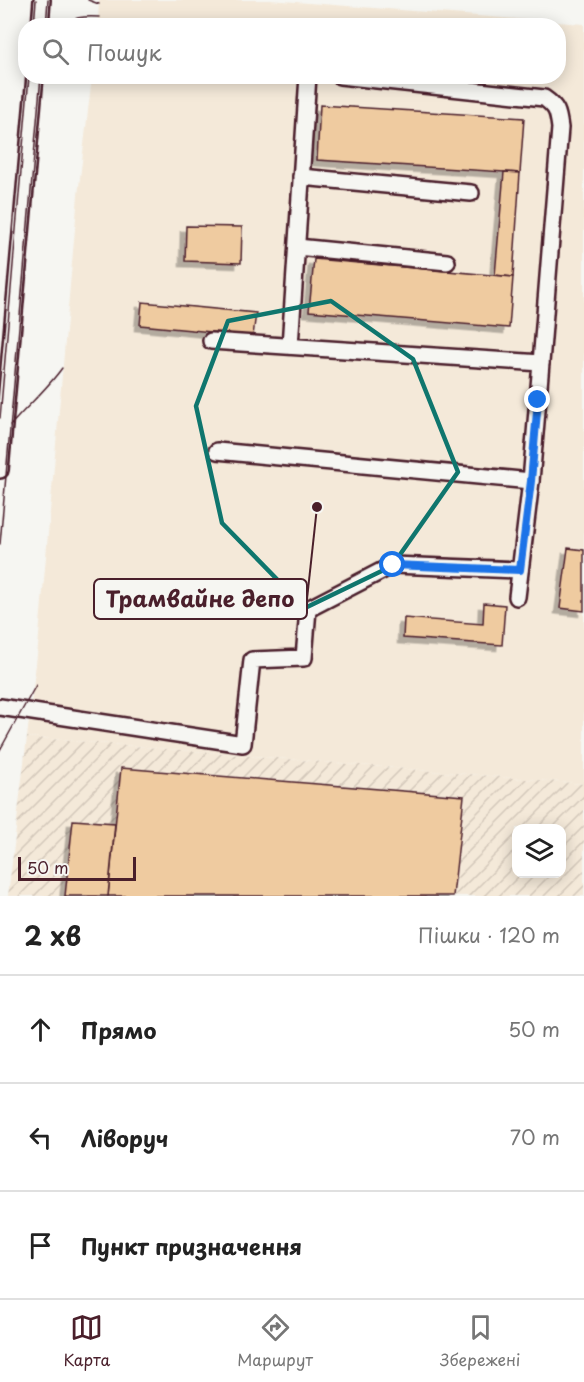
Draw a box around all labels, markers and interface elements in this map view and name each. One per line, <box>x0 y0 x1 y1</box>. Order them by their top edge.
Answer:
search box <box>18 18 566 84</box>
icon: search <box>39 35 72 68</box>
text: Пошук <box>87 35 162 68</box>
route end <box>524 386 550 412</box>
route start <box>379 551 405 577</box>
callout: Трамвайне депо <box>94 579 307 619</box>
text: Трамвайне депо <box>106 581 294 614</box>
map controls <box>512 824 566 878</box>
button: layers <box>512 824 566 878</box>
scale bar <box>18 854 136 882</box>
text: 50 m <box>27 855 68 879</box>
text: 2 хв <box>24 916 81 955</box>
text: Пішки · 120 m <box>418 920 560 950</box>
icon: ahead <box>24 1013 57 1046</box>
text: Прямо <box>81 1013 156 1046</box>
text: 50 m <box>508 1014 560 1044</box>
icon: left <box>24 1121 57 1154</box>
text: Ліворуч <box>81 1121 168 1154</box>
text: 70 m <box>510 1122 560 1152</box>
icon: arrive <box>24 1229 57 1262</box>
text: Пункт призначення <box>81 1229 302 1262</box>
tab: Карта <box>63 1311 110 1371</box>
tab: Маршрут <box>237 1311 313 1371</box>
tab: Збережені <box>440 1311 521 1371</box>

